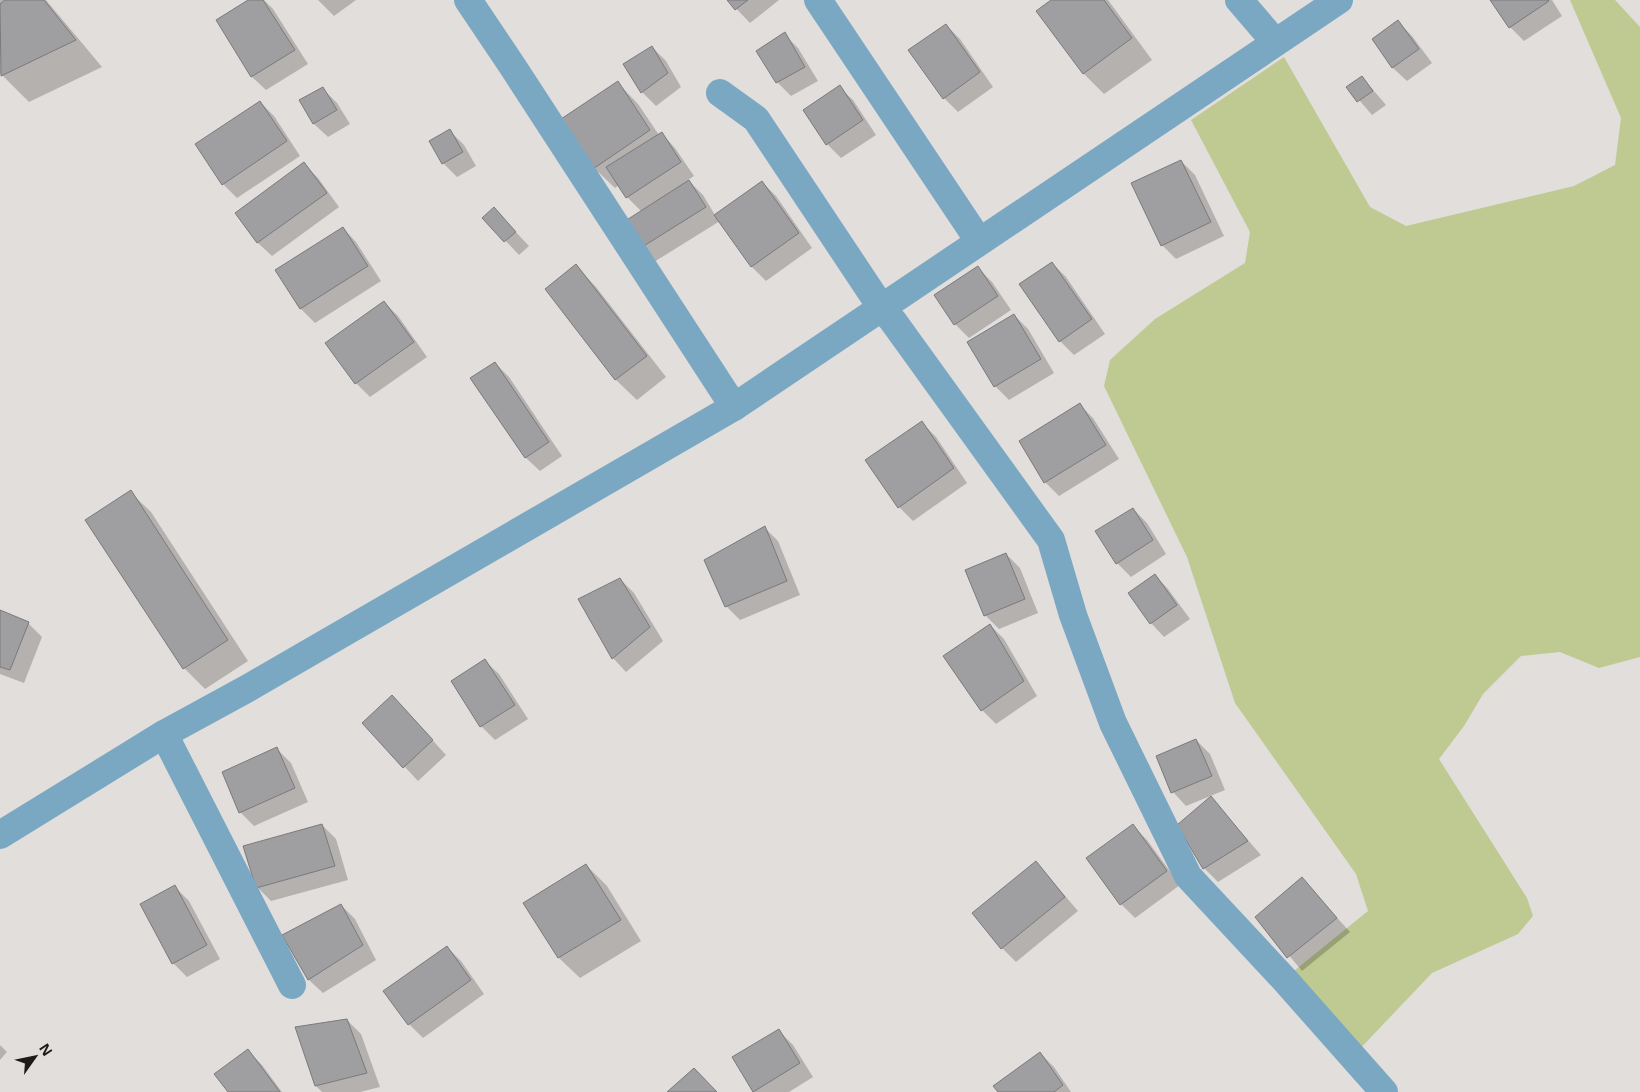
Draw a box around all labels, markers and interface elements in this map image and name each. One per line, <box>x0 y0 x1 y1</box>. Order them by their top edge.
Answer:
north arrow <box>10 1032 60 1082</box>
text: N <box>35 1040 57 1060</box>

